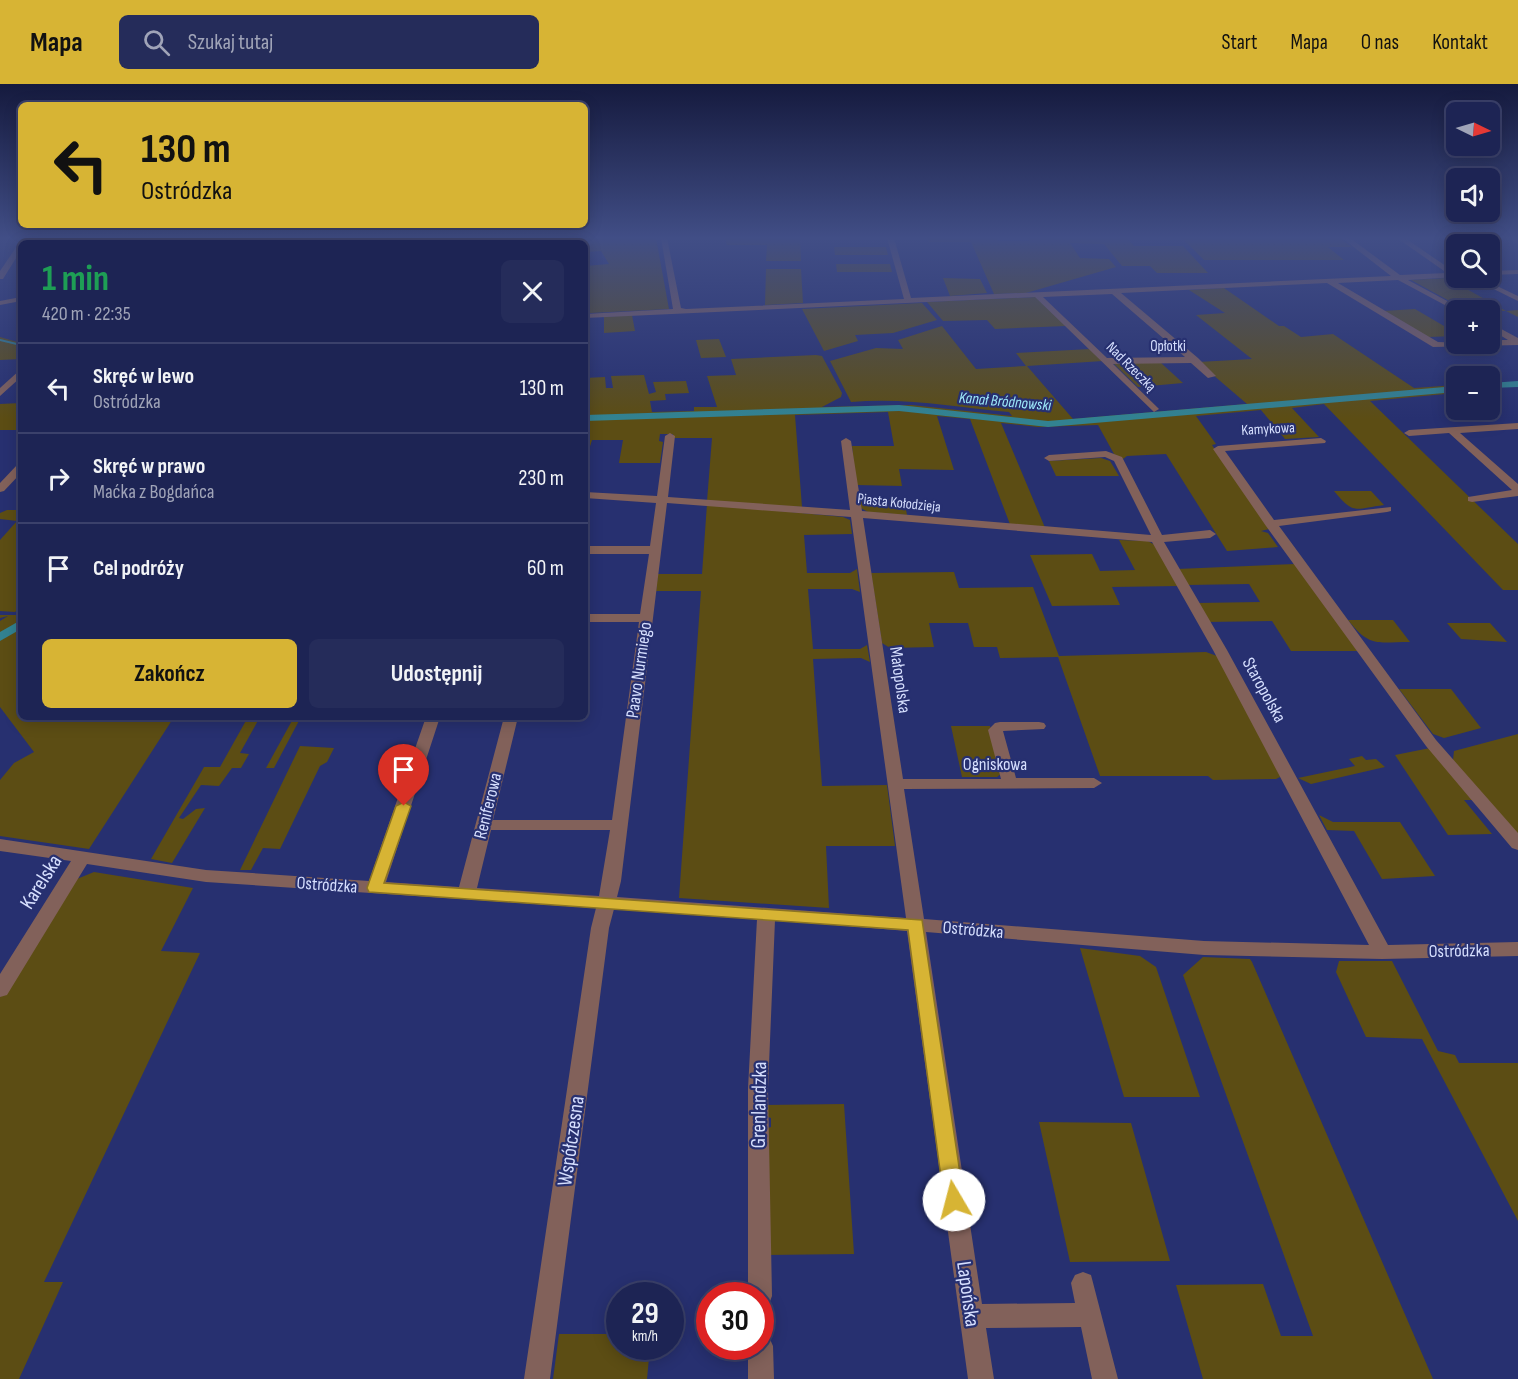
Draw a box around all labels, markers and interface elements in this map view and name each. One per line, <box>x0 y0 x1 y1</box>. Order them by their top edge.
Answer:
search box <box>119 15 539 69</box>
text: Mapa <box>30 26 83 59</box>
icon: search <box>140 26 173 59</box>
text: Szukaj tutaj <box>188 29 273 56</box>
text: Start <box>1221 30 1258 55</box>
text: Mapa <box>1291 30 1328 55</box>
text: O nas <box>1361 30 1399 55</box>
text: Kontakt <box>1432 30 1488 55</box>
north arrow <box>1446 102 1500 156</box>
map controls <box>1446 102 1500 420</box>
text: 130 m <box>141 124 231 175</box>
icon: left <box>42 126 120 204</box>
button: sound <box>1446 168 1500 222</box>
text: Ostródzka <box>141 175 232 207</box>
button: search <box>1446 234 1500 288</box>
text: 1 min <box>42 258 109 301</box>
button: close <box>501 260 564 323</box>
button: + <box>1446 300 1500 354</box>
text: 420 m · 22:35 <box>42 302 131 326</box>
street label: Opłotki <box>1150 337 1186 356</box>
street label: Nad Rzeczką <box>1102 338 1160 396</box>
text: Skręć w lewo <box>93 363 194 390</box>
button: − <box>1446 366 1500 420</box>
icon: left <box>42 372 75 405</box>
text: 130 m <box>520 375 564 402</box>
water label: Kanał Bródnowski <box>958 388 1053 416</box>
text: Ostródzka <box>93 390 161 414</box>
street label: Kamykowa <box>1241 418 1295 440</box>
text: Skręć w prawo <box>93 453 205 480</box>
icon: right <box>42 462 75 495</box>
text: 230 m <box>518 465 564 492</box>
text: Maćka z Bogdańca <box>93 480 215 504</box>
street label: Piasta Kołodzieja <box>856 489 942 517</box>
icon: arrive <box>42 552 75 585</box>
text: Cel podróży <box>93 555 184 582</box>
text: 60 m <box>527 555 564 582</box>
street label: Paavo Nurmiego <box>622 621 656 719</box>
button: Zakończ <box>42 639 297 708</box>
button: Udostępnij <box>309 639 564 708</box>
street label: Małopolska <box>885 645 915 715</box>
street label: Staropolska <box>1238 654 1290 726</box>
pin <box>378 744 429 806</box>
icon: arrive <box>387 753 420 786</box>
street label: Ogniskowa <box>963 754 1027 775</box>
street label: Reniferowa <box>470 771 506 841</box>
street label: Karelska <box>15 850 67 914</box>
street label: Ostródzka <box>296 872 358 898</box>
street label: Ostródzka <box>942 917 1004 943</box>
street label: Ostródzka <box>1428 940 1490 962</box>
street label: Grenlandzka <box>746 1061 772 1149</box>
street label: Współczesna <box>552 1094 590 1188</box>
position arrow <box>922 1168 986 1232</box>
street label: Lapońska <box>951 1260 985 1328</box>
speed limit sign: 30 <box>696 1282 774 1360</box>
text: 29 <box>631 1296 659 1332</box>
text: km/h <box>632 1327 658 1346</box>

